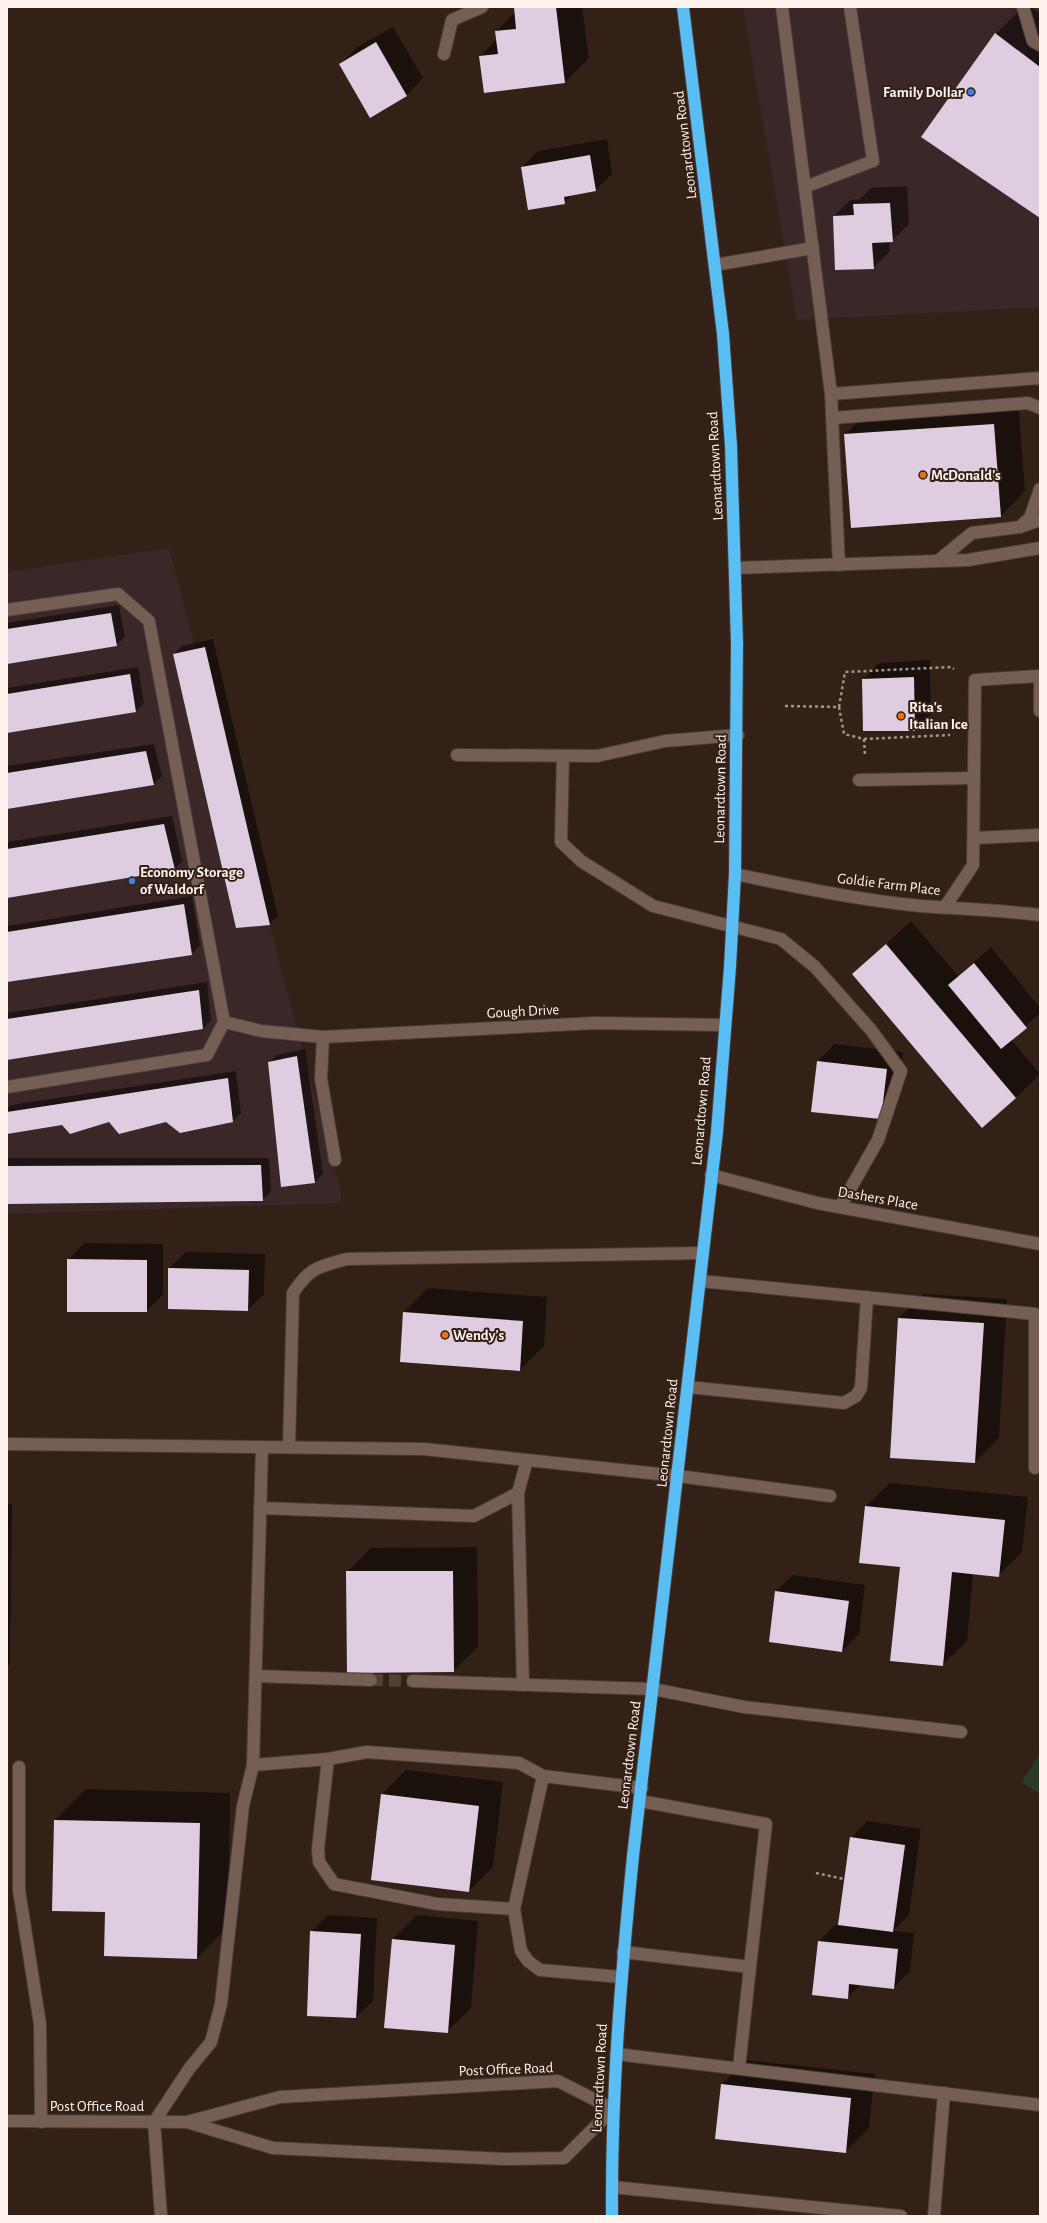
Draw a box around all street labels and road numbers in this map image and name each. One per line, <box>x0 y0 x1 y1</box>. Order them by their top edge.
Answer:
street label: Leonardtown Road <box>671 90 700 200</box>
street label: Leonardtown Road <box>705 411 726 521</box>
street label: Leonardtown Road <box>712 734 729 844</box>
street label: Goldie Farm Place <box>836 871 941 898</box>
street label: Gough Drive <box>486 1002 560 1021</box>
street label: Leonardtown Road <box>689 1056 714 1166</box>
street label: Dashers Place <box>837 1184 919 1213</box>
street label: Leonardtown Road <box>654 1378 681 1488</box>
street label: Leonardtown Road <box>615 1700 644 1810</box>
street label: Leonardtown Road <box>589 2023 610 2133</box>
street label: Post Office Road <box>458 2060 554 2079</box>
street label: Post Office Road <box>50 2099 145 2114</box>

